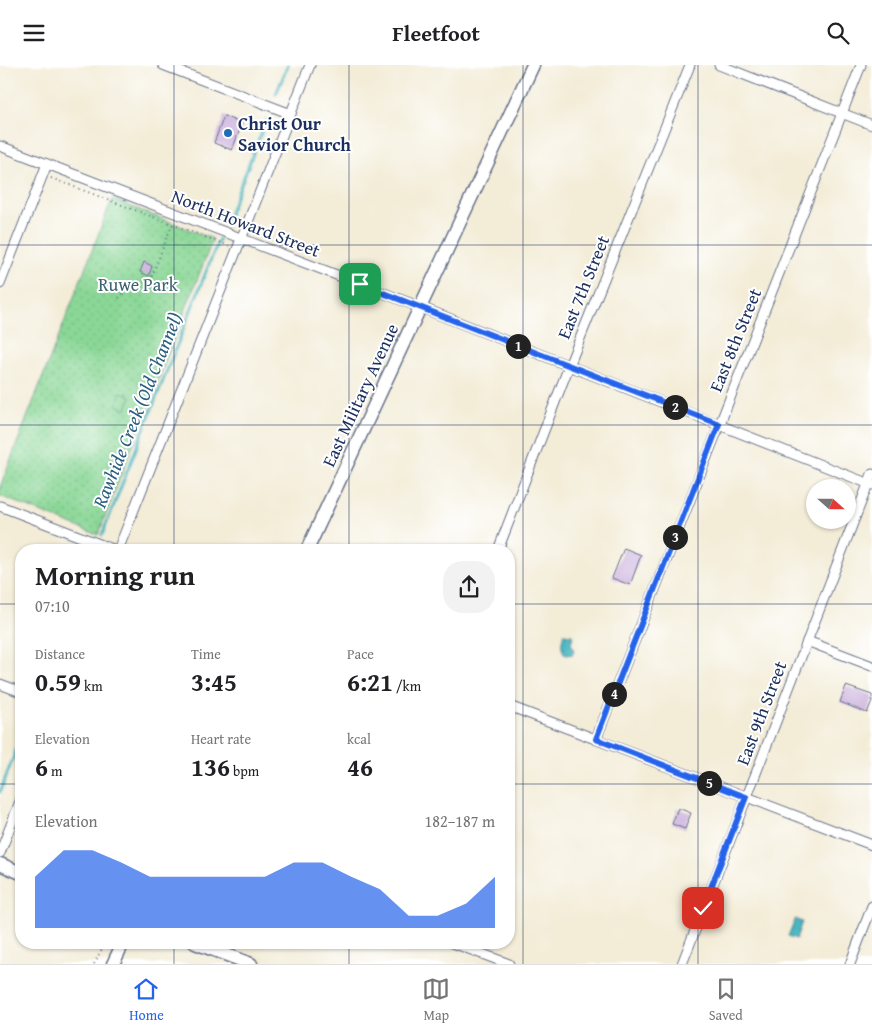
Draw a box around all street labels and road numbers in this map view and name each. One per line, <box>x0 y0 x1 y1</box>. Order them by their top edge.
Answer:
street label: North Howard Street <box>168 182 325 264</box>
street label: East 7th Street <box>550 230 616 343</box>
street label: East 8th Street <box>702 283 768 396</box>
street label: East Military Avenue <box>315 319 405 471</box>
street label: East 9th Street <box>729 656 793 769</box>

